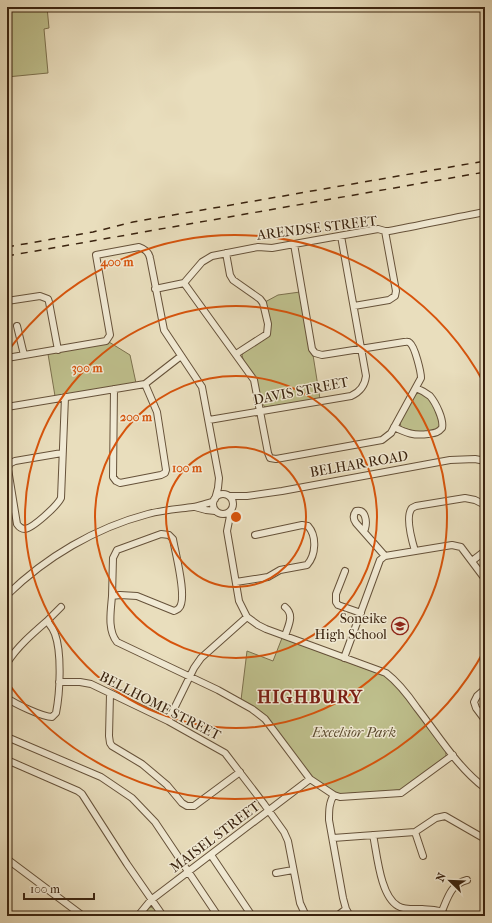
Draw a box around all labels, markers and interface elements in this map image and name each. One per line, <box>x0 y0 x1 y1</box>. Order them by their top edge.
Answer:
street label: ARENDSE STREET <box>255 212 379 244</box>
text: 400 m <box>100 255 134 270</box>
text: 300 m <box>72 361 103 376</box>
street label: DAVIS STREET <box>252 373 351 409</box>
text: 200 m <box>120 410 153 424</box>
street label: BELHAR ROAD <box>308 447 410 481</box>
text: 100 m <box>172 461 203 475</box>
centre of rings <box>229 510 243 524</box>
place label: Soneike High School <box>314 610 387 643</box>
school or university icon: Soneike High School <box>390 616 410 636</box>
street label: BELLHOME STREET <box>96 668 224 744</box>
district label: HIGHBURY <box>257 687 364 708</box>
park label: Excelsior Park <box>311 724 396 741</box>
street label: MAISEL STREET <box>167 797 264 876</box>
north arrow <box>430 861 470 901</box>
text: N <box>434 870 449 884</box>
scale bar <box>24 875 94 901</box>
text: 100 m <box>30 882 60 896</box>

